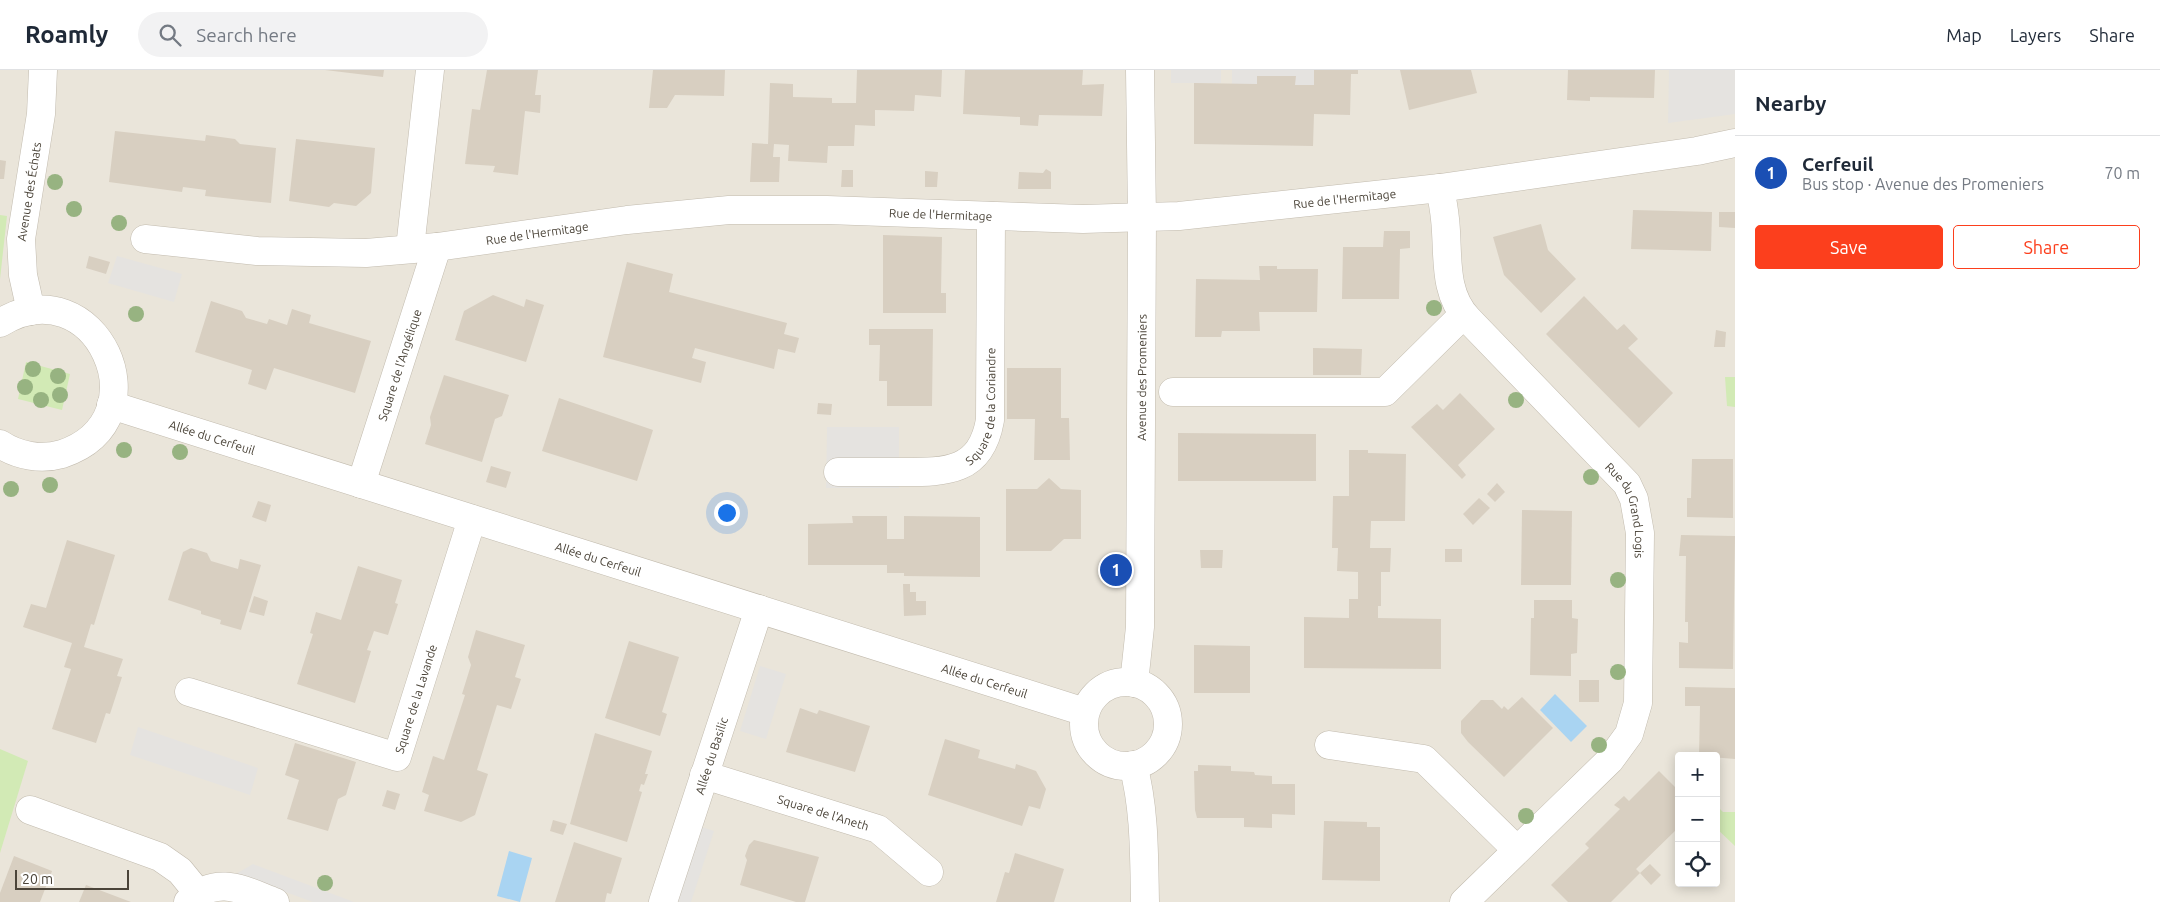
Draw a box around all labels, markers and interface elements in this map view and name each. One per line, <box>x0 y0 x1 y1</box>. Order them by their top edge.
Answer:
search box <box>138 12 488 57</box>
text: Roamly <box>25 21 108 48</box>
icon: search <box>156 21 184 49</box>
text: Search here <box>196 24 297 46</box>
text: Map <box>1946 25 1982 45</box>
text: Layers <box>2010 25 2061 45</box>
text: Share <box>2089 25 2135 45</box>
text: Nearby <box>1755 91 1826 115</box>
street label: Avenue des Échats <box>14 141 43 242</box>
text: Cerfeuil <box>1802 153 1874 175</box>
text: 1 <box>1766 164 1776 182</box>
text: 70 m <box>2104 164 2140 182</box>
text: Bus stop · Avenue des Promeniers <box>1802 175 2044 193</box>
street label: Rue de l'Hermitage <box>1292 186 1397 210</box>
street label: Rue de l'Hermitage <box>889 206 993 222</box>
street label: Rue de l'Hermitage <box>485 219 589 246</box>
button: Save <box>1755 225 1943 269</box>
button: Share <box>1953 225 2140 269</box>
street label: Square de l'Angélique <box>375 307 423 423</box>
street label: Avenue des Promeniers <box>1134 314 1148 441</box>
street label: Square de la Coriandre <box>963 348 997 467</box>
street label: Allée du Cerfeuil <box>167 417 257 457</box>
street label: Rue du Grand Logis <box>1603 460 1647 558</box>
your location <box>714 500 740 526</box>
street label: Allée du Cerfeuil <box>554 539 643 578</box>
pin: 1 <box>1100 551 1132 589</box>
street label: Square de la Lavande <box>392 643 439 755</box>
street label: Allée du Cerfeuil <box>940 661 1029 700</box>
street label: Allée du Basilic <box>692 715 730 796</box>
map controls <box>1675 752 1720 887</box>
button: + <box>1675 752 1720 797</box>
street label: Square de l'Aneth <box>776 792 871 832</box>
button: − <box>1675 797 1720 842</box>
button: locate <box>1675 842 1720 887</box>
scale bar <box>15 867 129 890</box>
text: 20 m <box>22 871 53 887</box>

